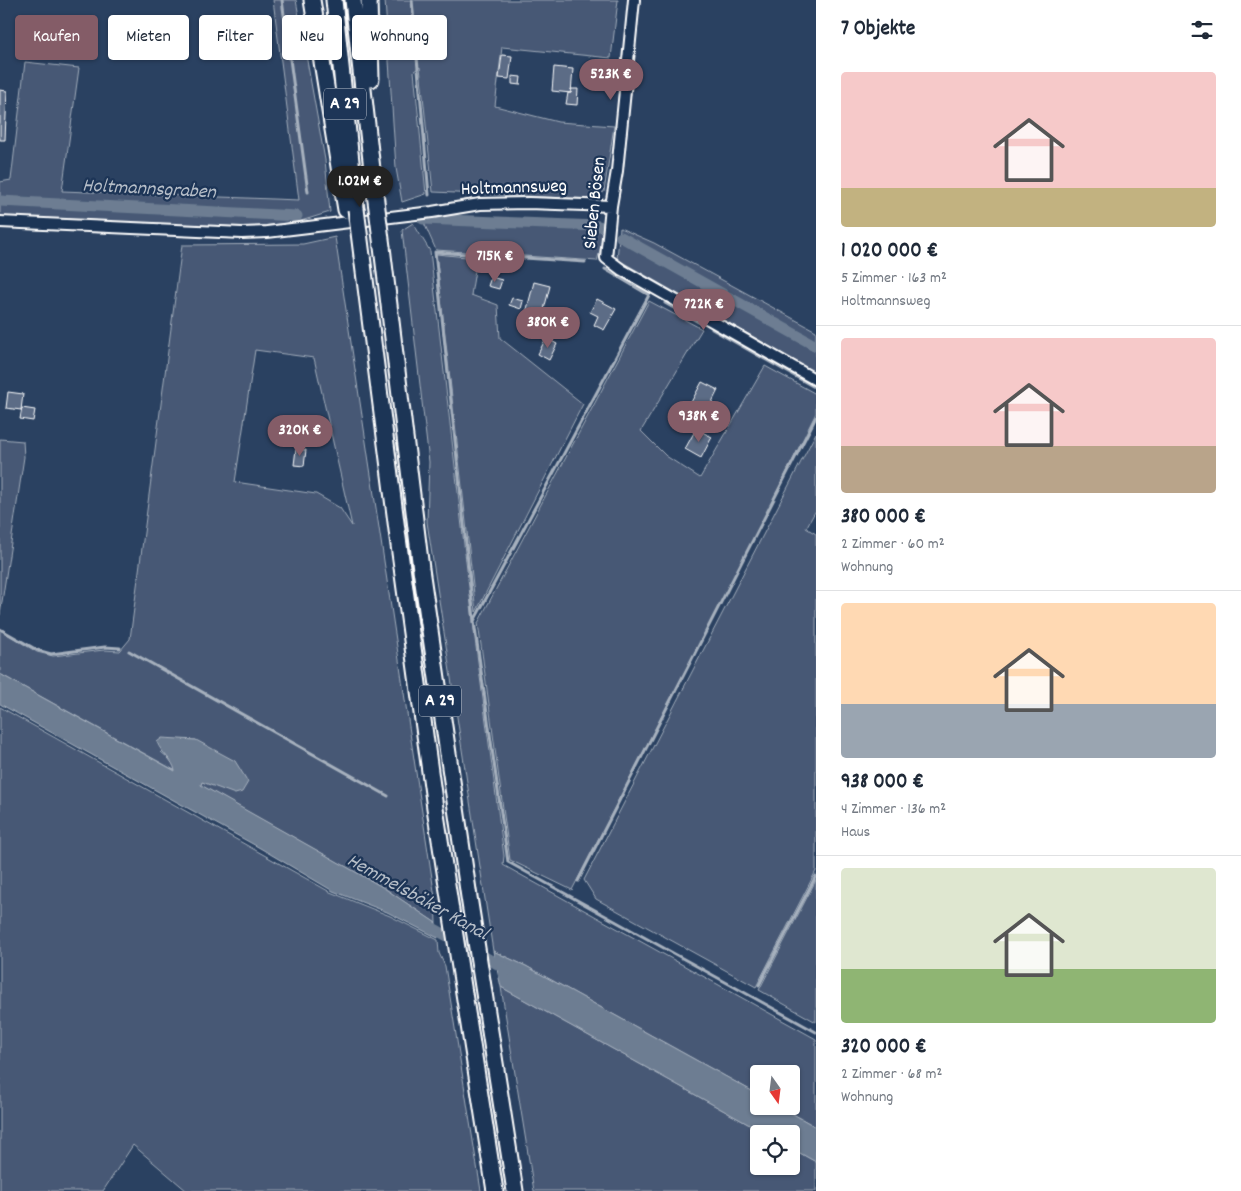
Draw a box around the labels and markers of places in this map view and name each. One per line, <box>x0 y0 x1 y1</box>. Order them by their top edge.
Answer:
pin: 523K € <box>570 58 652 101</box>
pin: 1.02M € <box>314 166 406 208</box>
pin: 715K € <box>454 240 536 283</box>
pin: 722K € <box>663 288 745 331</box>
pin: 380K € <box>507 306 589 349</box>
pin: 938K € <box>658 400 740 443</box>
pin: 320K € <box>259 414 341 457</box>

